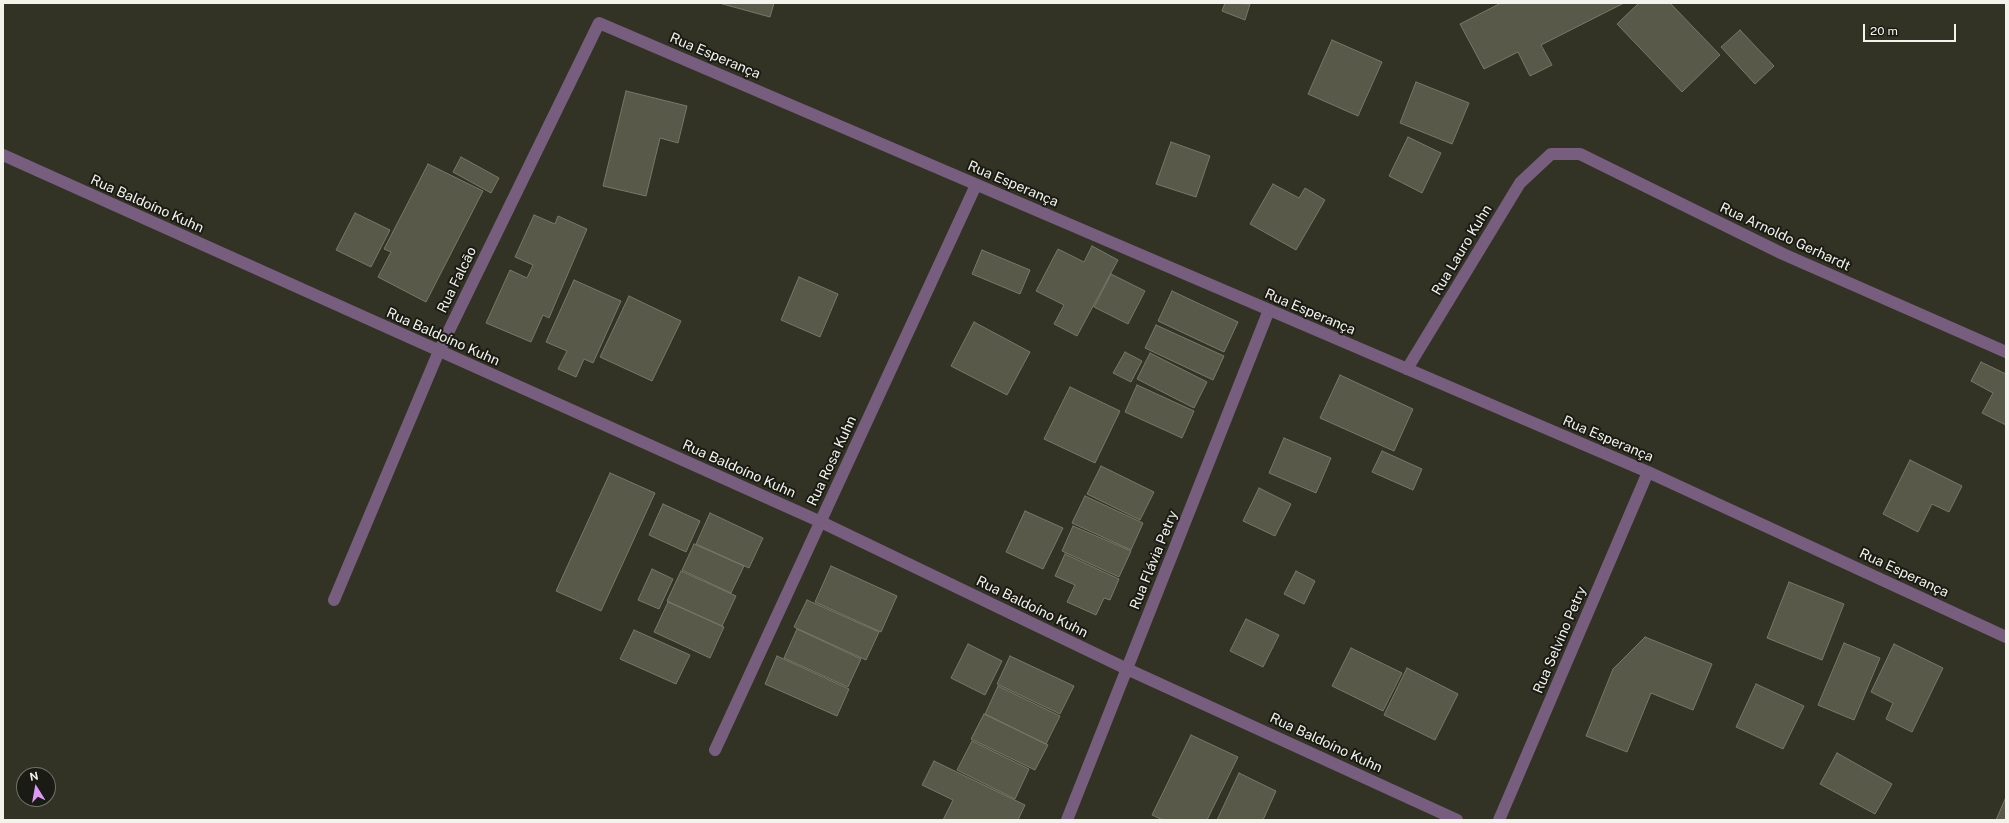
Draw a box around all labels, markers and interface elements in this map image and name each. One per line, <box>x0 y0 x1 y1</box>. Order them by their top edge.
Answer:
scale bar <box>1865 16 1958 42</box>
text: 20 m <box>1870 24 1898 38</box>
street label: Rua Esperança <box>667 29 763 83</box>
street label: Rua Esperança <box>965 157 1061 211</box>
street label: Rua Baldoíno Kuhn <box>88 171 206 237</box>
street label: Rua Arnoldo Gerhardt <box>1717 199 1853 275</box>
street label: Rua Lauro Kuhn <box>1428 202 1496 298</box>
street label: Rua Falcão <box>434 244 480 316</box>
street label: Rua Esperança <box>1262 285 1358 339</box>
street label: Rua Baldoíno Kuhn <box>384 304 502 370</box>
street label: Rua Esperança <box>1560 412 1656 466</box>
street label: Rua Rosa Kuhn <box>804 413 860 509</box>
street label: Rua Baldoíno Kuhn <box>680 436 798 502</box>
street label: Rua Flávia Petry <box>1126 508 1182 612</box>
street label: Rua Esperança <box>1857 545 1951 601</box>
street label: Rua Baldoíno Kuhn <box>973 573 1091 641</box>
street label: Rua Selvino Petry <box>1530 584 1590 696</box>
street label: Rua Baldoíno Kuhn <box>1267 710 1385 776</box>
north arrow <box>16 767 56 807</box>
text: N <box>29 769 39 783</box>

